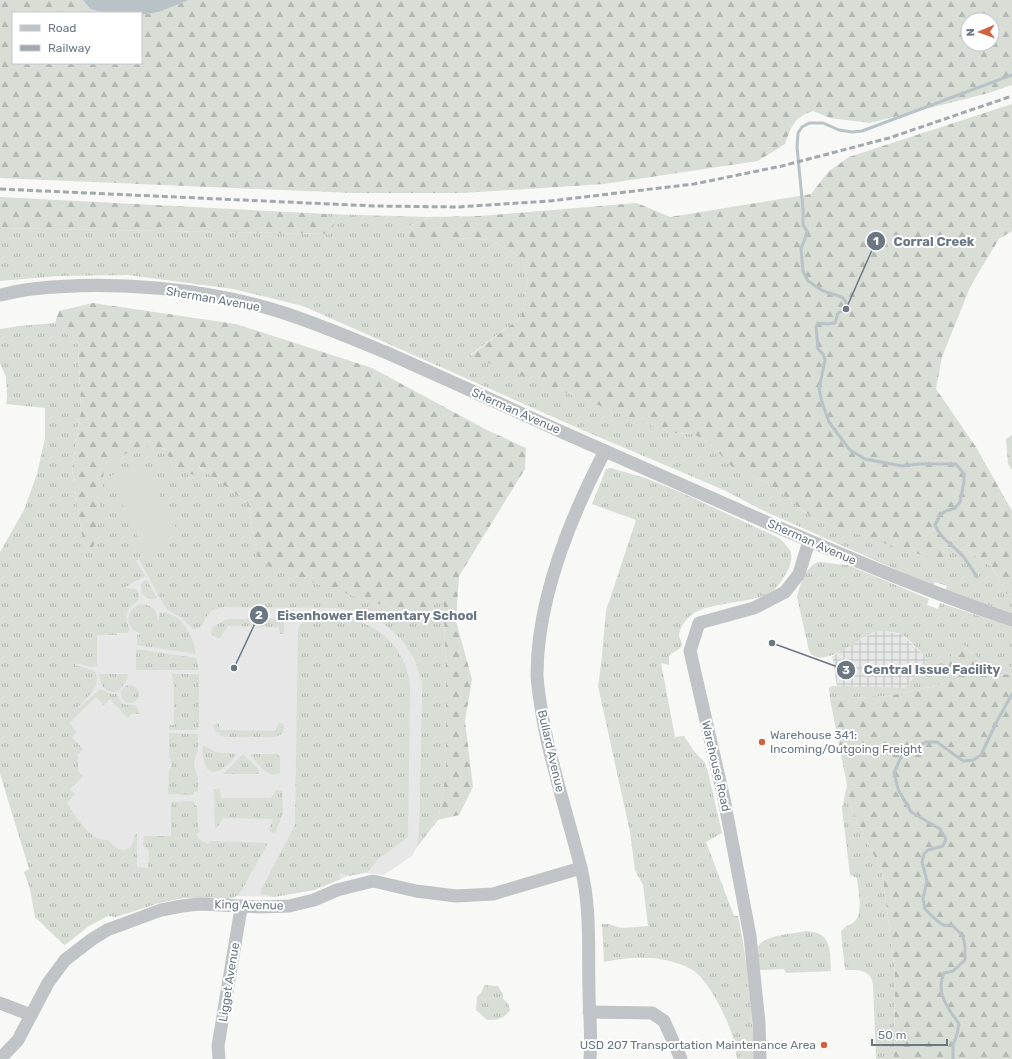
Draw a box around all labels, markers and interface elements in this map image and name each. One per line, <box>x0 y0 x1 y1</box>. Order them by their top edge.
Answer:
legend <box>12 12 142 64</box>
north arrow <box>960 12 1000 52</box>
text: Road <box>48 21 76 35</box>
text: N <box>964 28 977 37</box>
text: Railway <box>48 41 91 55</box>
callout: Corral Creek <box>866 229 983 254</box>
text: 1 <box>873 234 879 248</box>
text: Corral Creek <box>894 234 975 249</box>
street label: Sherman Avenue <box>165 284 261 314</box>
street label: Sherman Avenue <box>470 385 563 437</box>
street label: Sherman Avenue <box>766 516 859 568</box>
callout: Eisenhower Elementary School <box>249 603 485 628</box>
text: 2 <box>255 608 263 622</box>
text: Eisenhower Elementary School <box>277 608 477 623</box>
callout: Central Issue Facility <box>836 657 1009 682</box>
text: Central Issue Facility <box>864 662 1001 677</box>
text: 3 <box>842 663 850 677</box>
street label: Bullard Avenue <box>535 709 567 794</box>
street label: Warehouse Road <box>699 719 733 813</box>
place label: Warehouse 341: Incoming/Outgoing Freight <box>770 728 922 756</box>
marker: Warehouse 341: Incoming/Outgoing Freight <box>757 737 767 747</box>
street label: King Avenue <box>214 897 284 913</box>
street label: Ligget Avenue <box>216 941 242 1023</box>
scale bar <box>872 1021 947 1047</box>
text: 50 m <box>878 1028 906 1042</box>
place label: USD 207 Transportation Maintenance Area <box>580 1038 816 1052</box>
marker: USD 207 Transportation Maintenance Area <box>819 1040 829 1050</box>

